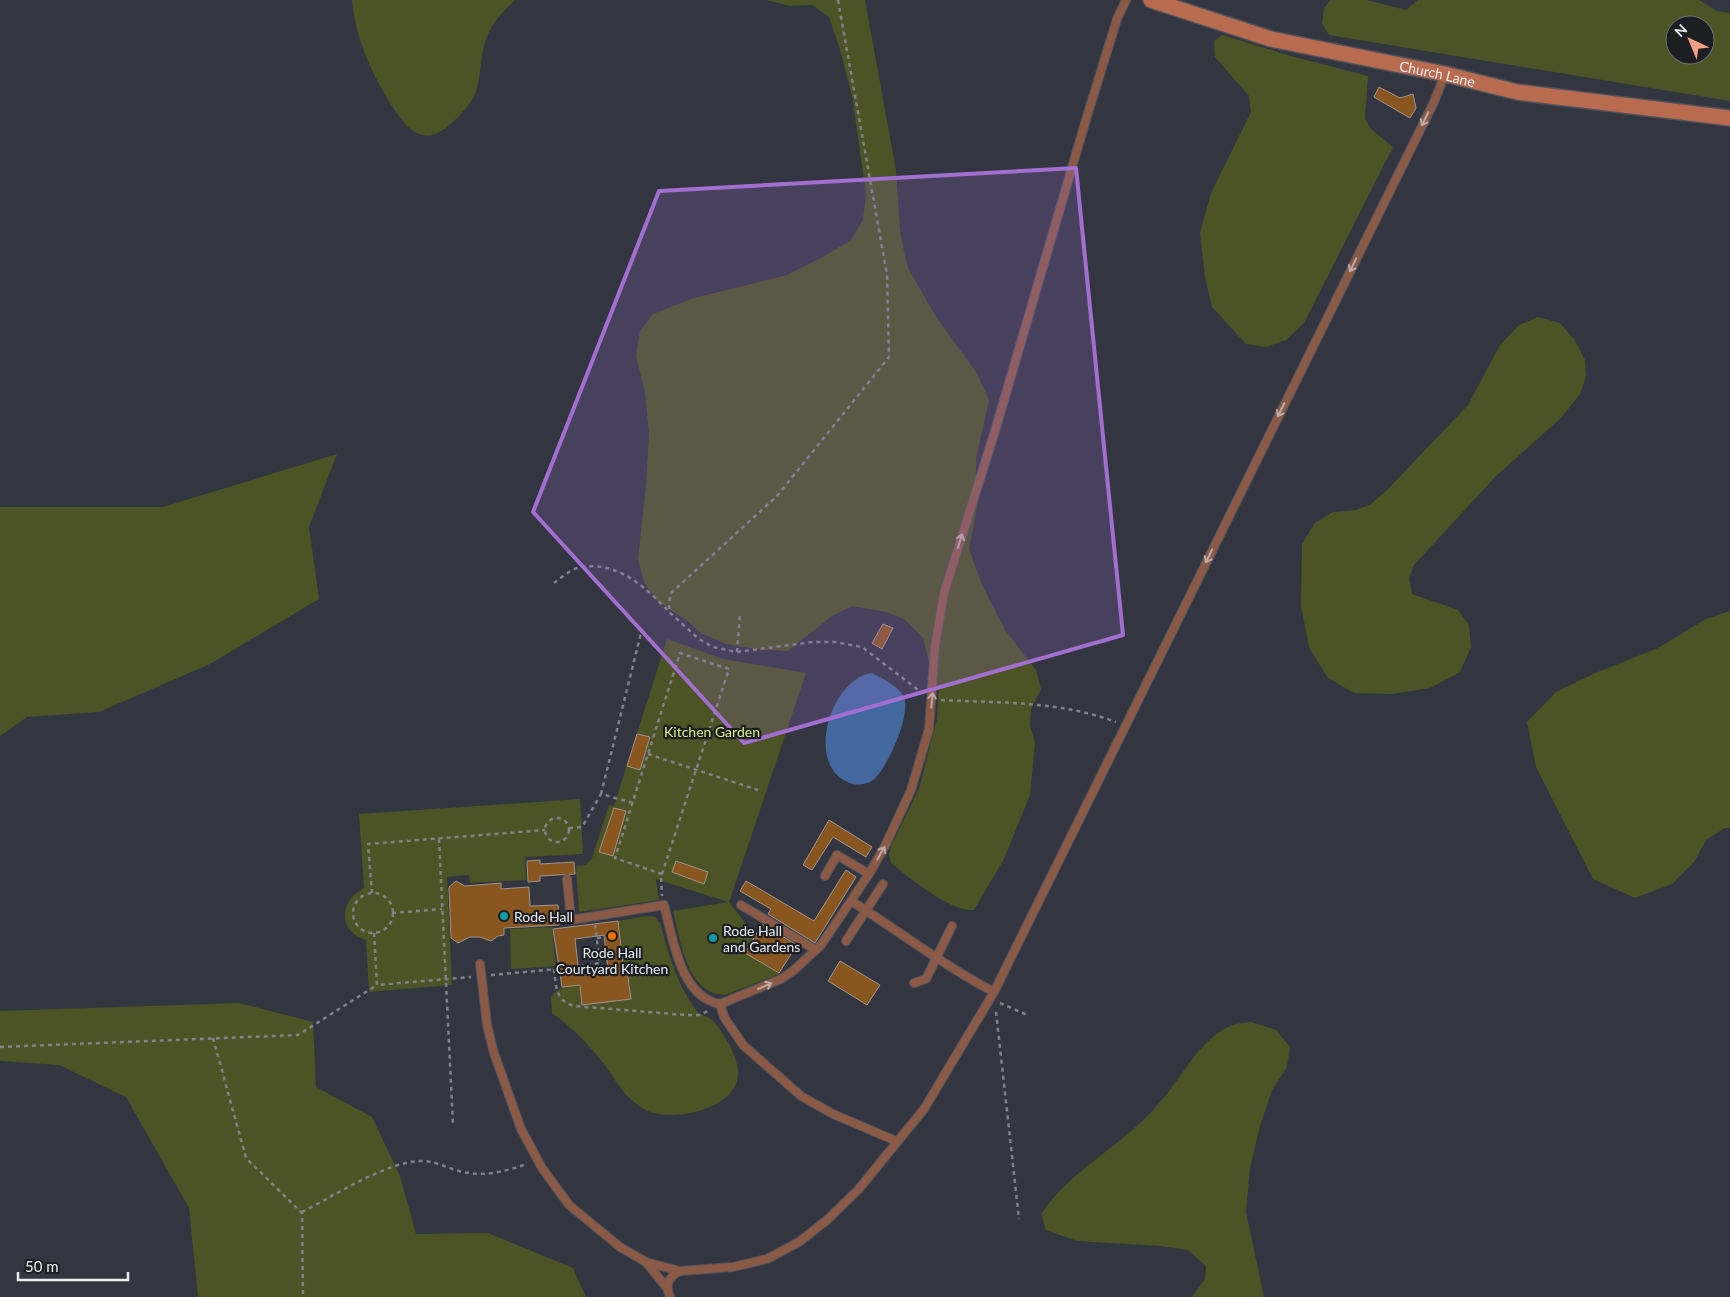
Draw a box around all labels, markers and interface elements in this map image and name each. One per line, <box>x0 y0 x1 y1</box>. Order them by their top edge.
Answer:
north arrow <box>1665 15 1715 65</box>
text: N <box>1671 20 1690 40</box>
street label: Church Lane <box>1398 57 1477 90</box>
one-way arrow <box>1420 111 1430 126</box>
one-way arrow <box>1348 257 1358 272</box>
one-way arrow <box>1276 402 1285 417</box>
one-way arrow <box>955 533 965 549</box>
one-way arrow <box>1204 548 1213 563</box>
one-way arrow <box>928 693 937 709</box>
park label: Kitchen Garden <box>664 723 760 740</box>
one-way arrow <box>876 846 886 861</box>
place label: Rode Hall <box>514 908 573 925</box>
marker: Rode Hall <box>498 910 510 922</box>
place label: Rode Hall and Gardens <box>723 922 800 955</box>
marker: Rode Hall Courtyard Kitchen <box>606 930 618 942</box>
marker: Rode Hall and Gardens <box>707 932 719 944</box>
place label: Rode Hall Courtyard Kitchen <box>556 944 668 977</box>
one-way arrow <box>757 981 772 991</box>
scale bar <box>18 1250 128 1282</box>
text: 50 m <box>25 1257 59 1275</box>

